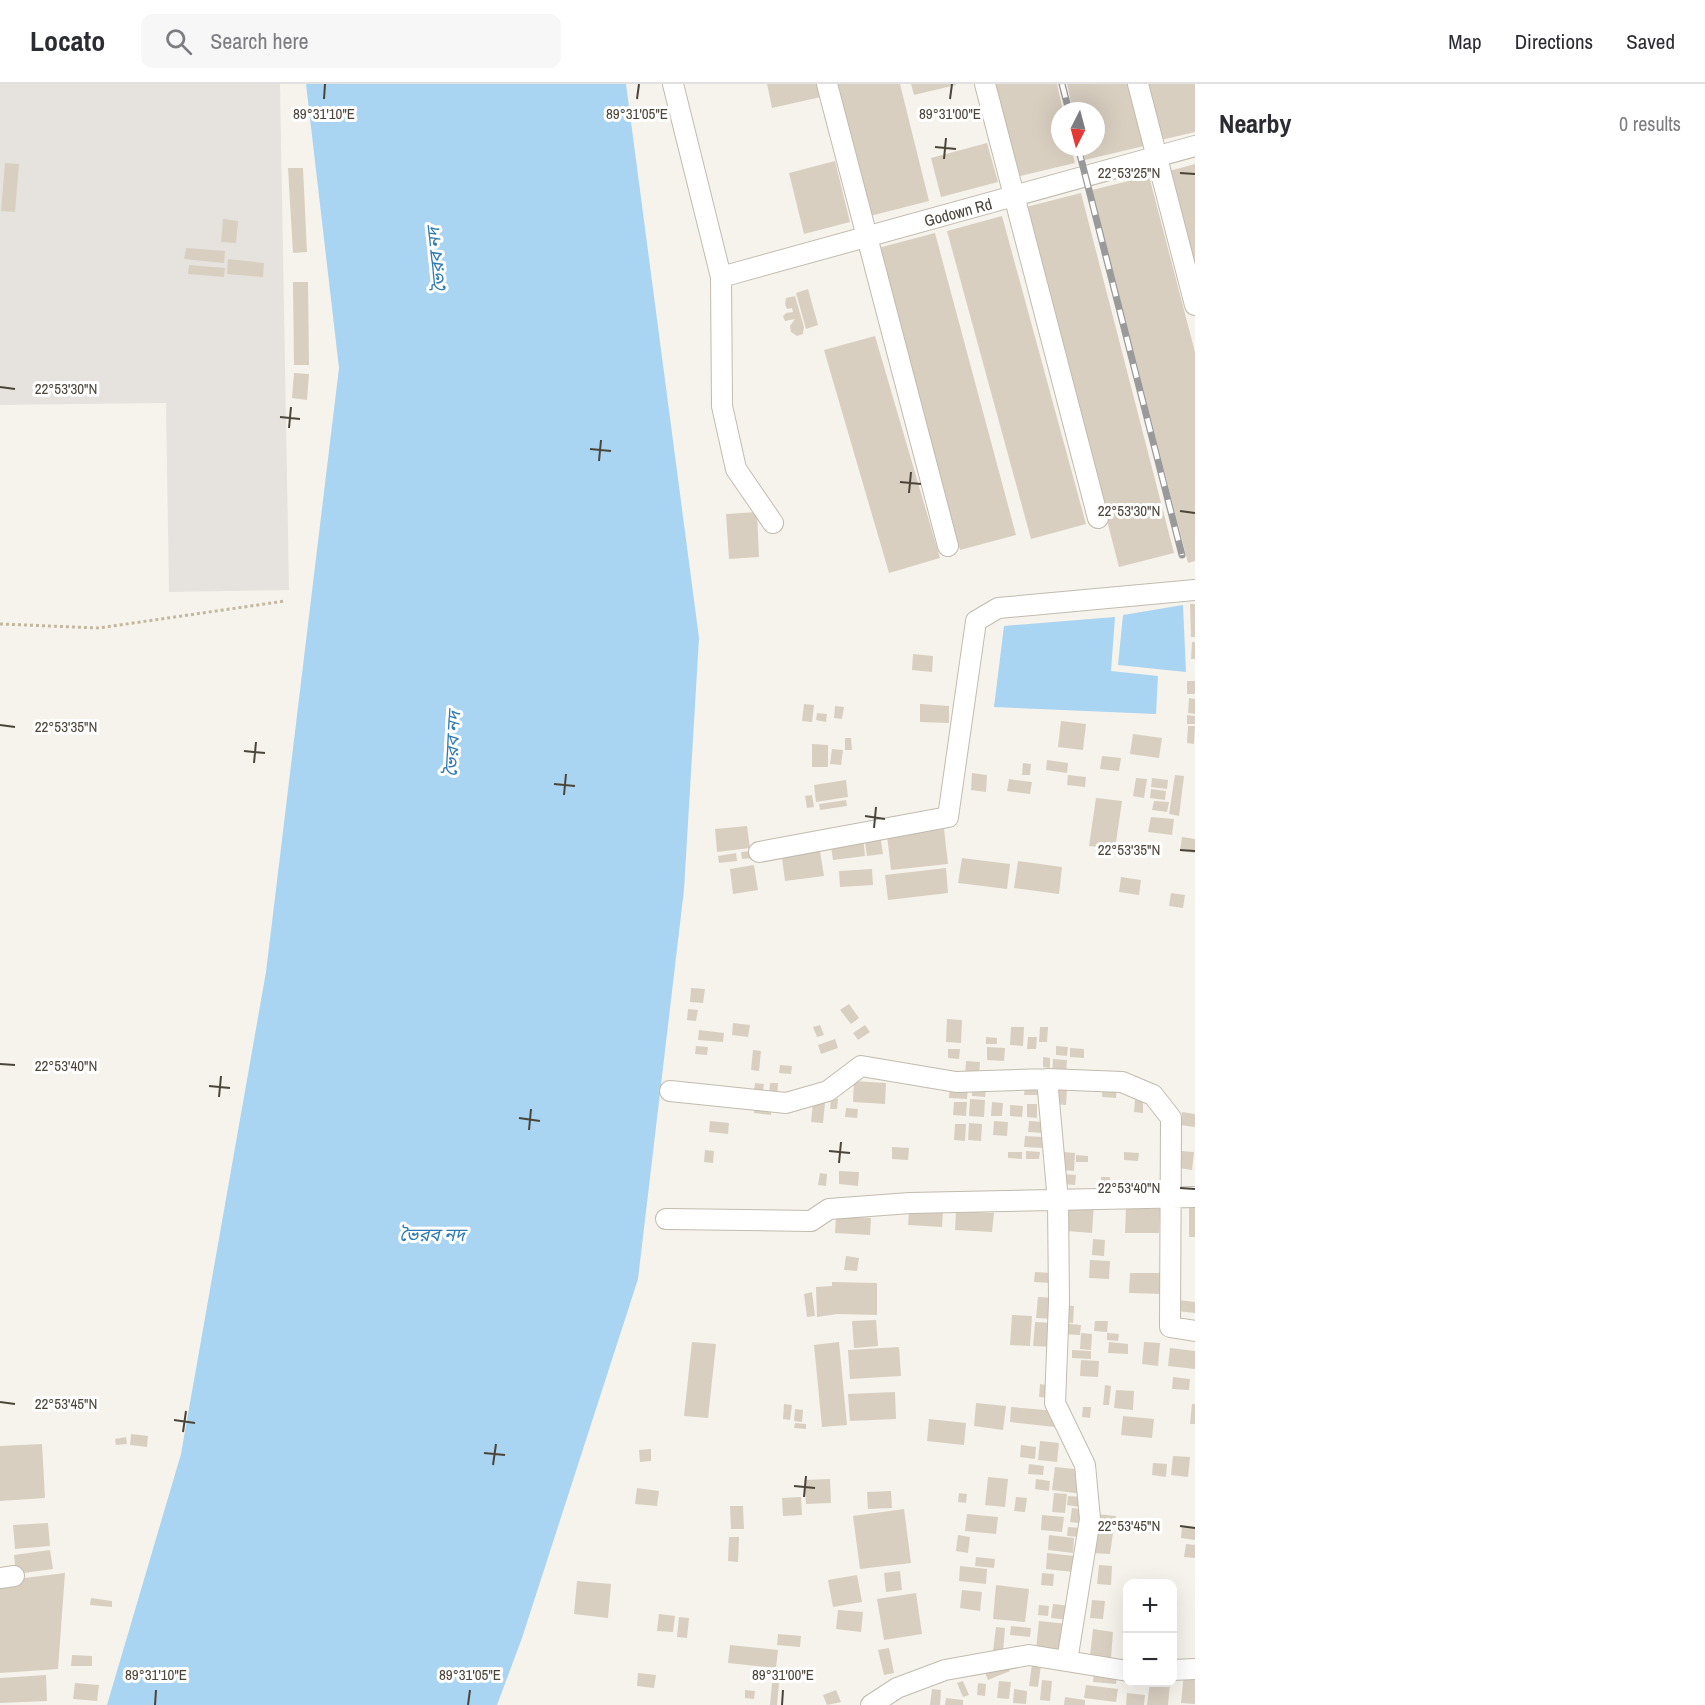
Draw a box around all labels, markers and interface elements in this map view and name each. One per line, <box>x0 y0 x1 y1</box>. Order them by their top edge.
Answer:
search box <box>141 14 561 68</box>
text: Locato <box>30 22 105 60</box>
icon: search <box>162 25 195 58</box>
text: Search here <box>210 26 309 56</box>
text: Map <box>1448 27 1482 56</box>
text: Directions <box>1515 27 1593 56</box>
text: Saved <box>1626 27 1675 56</box>
north arrow <box>1051 102 1105 156</box>
text: 89°31'10"E <box>293 103 355 124</box>
text: 89°31'05"E <box>606 103 668 124</box>
text: 89°31'00"E <box>919 103 981 124</box>
text: Nearby <box>1219 106 1291 141</box>
text: 0 results <box>1619 110 1681 137</box>
text: 22°53'25"N <box>1098 162 1160 183</box>
street label: Godown Rd <box>922 192 994 232</box>
water label: ভৈরব নদ <box>420 223 452 294</box>
text: 22°53'30"N <box>35 378 97 399</box>
text: 22°53'30"N <box>1098 500 1160 521</box>
water label: ভৈরব নদ <box>438 708 466 777</box>
text: 22°53'35"N <box>35 716 97 737</box>
text: 22°53'35"N <box>1098 839 1160 860</box>
text: 22°53'40"N <box>35 1055 97 1076</box>
text: 22°53'40"N <box>1098 1177 1160 1198</box>
water label: ভৈরব নদ <box>399 1222 468 1247</box>
text: 22°53'45"N <box>35 1393 97 1414</box>
text: 22°53'45"N <box>1098 1515 1160 1536</box>
map controls <box>1123 1579 1177 1687</box>
button: + <box>1123 1579 1177 1633</box>
button: − <box>1123 1633 1177 1687</box>
text: 89°31'10"E <box>125 1664 187 1685</box>
text: 89°31'05"E <box>439 1664 501 1685</box>
text: 89°31'00"E <box>752 1664 814 1685</box>

